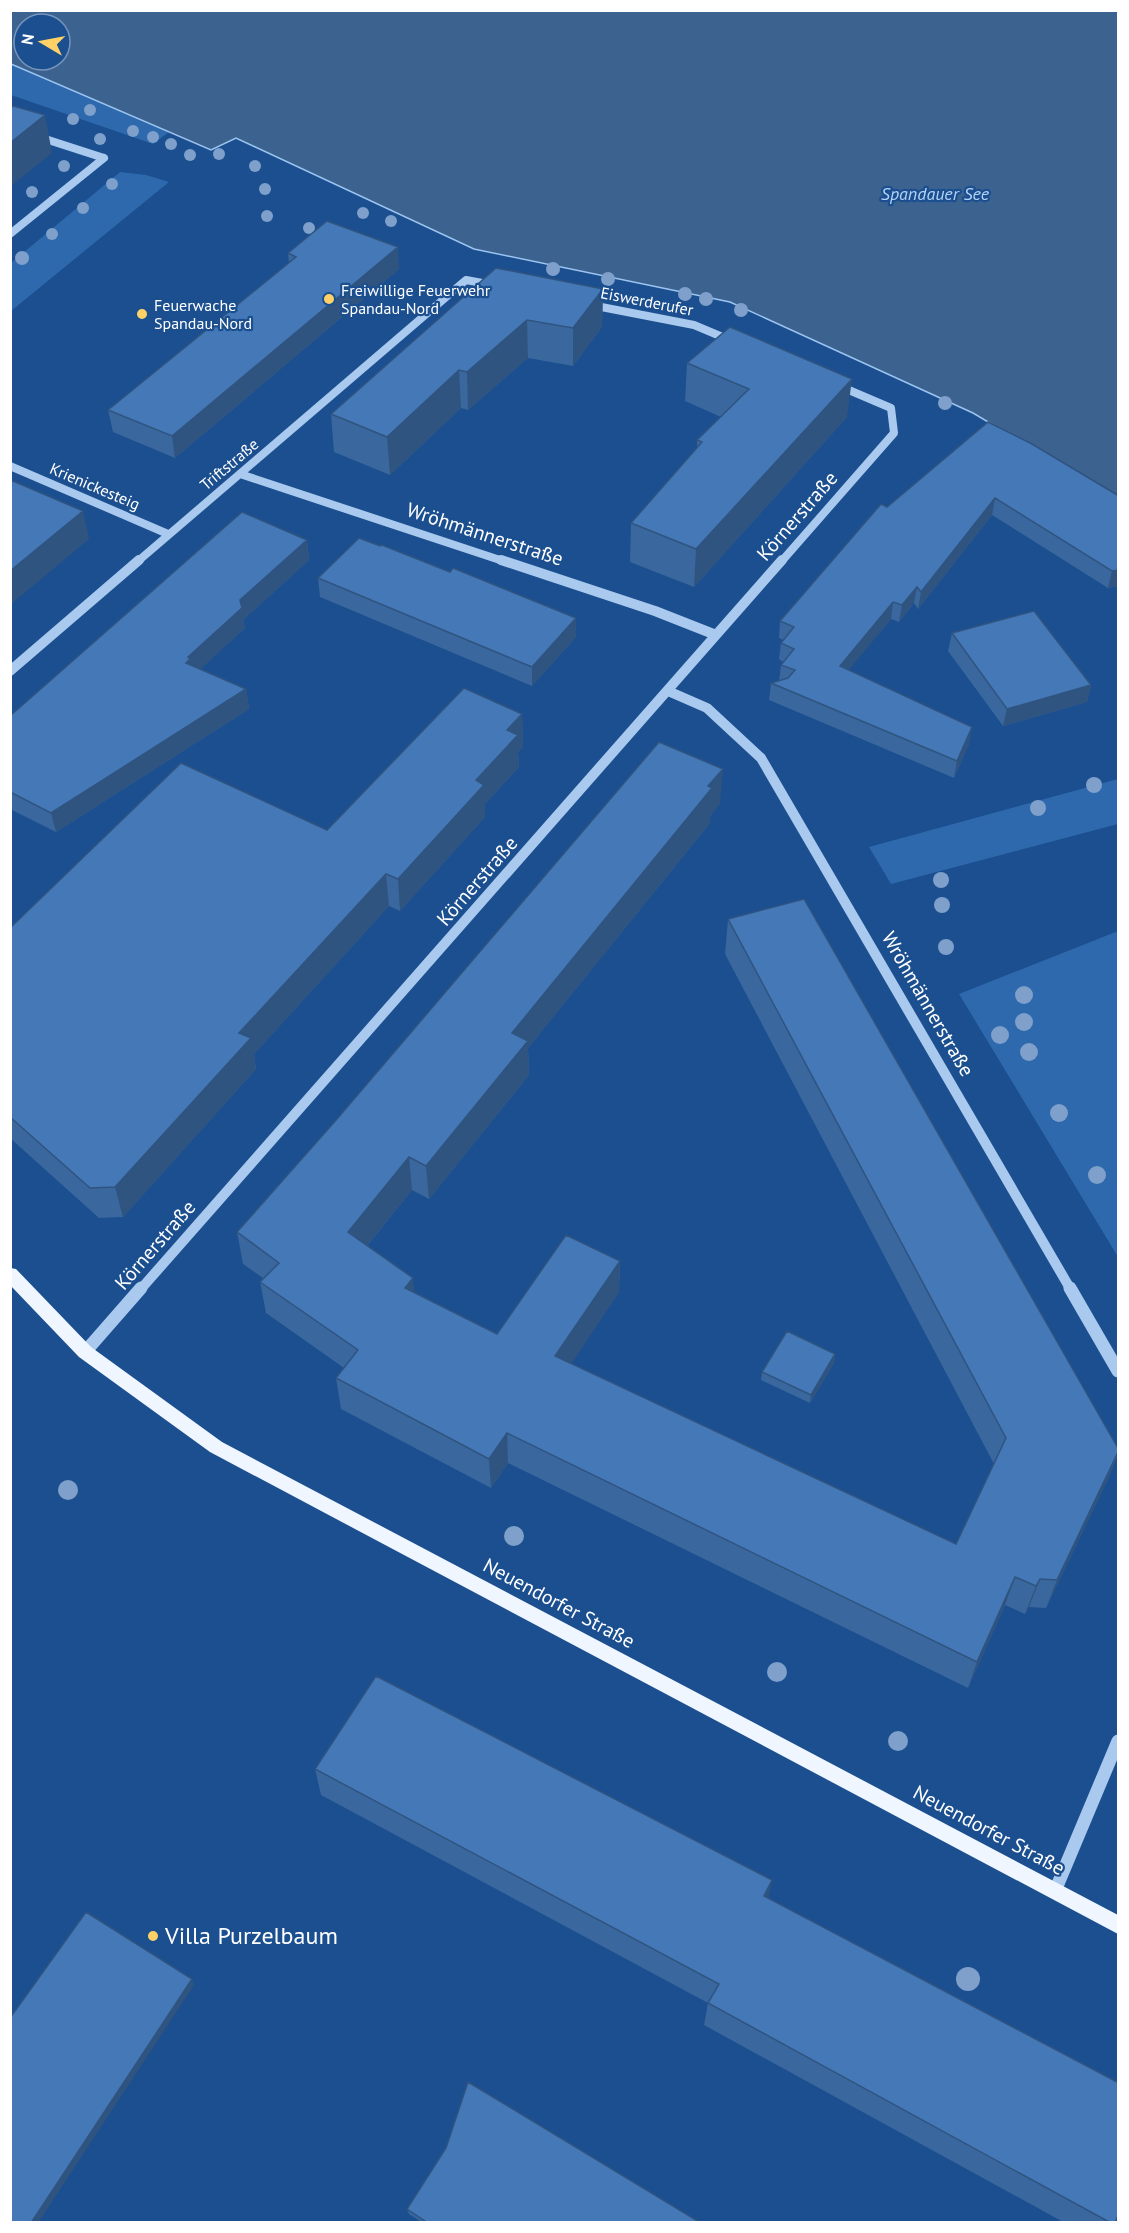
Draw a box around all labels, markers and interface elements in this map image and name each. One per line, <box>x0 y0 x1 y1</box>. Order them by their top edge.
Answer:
north arrow <box>12 12 72 72</box>
text: N <box>16 32 38 46</box>
water label: Spandauer See <box>881 182 990 205</box>
place label: Freiwillige Feuerwehr Spandau-Nord <box>341 280 491 318</box>
street label: Eiswerderufer <box>599 282 696 320</box>
marker: Freiwillige Feuerwehr Spandau-Nord <box>322 292 336 306</box>
place label: Feuerwache Spandau-Nord <box>154 295 252 333</box>
marker: Feuerwache Spandau-Nord <box>135 307 149 321</box>
street label: Triftstraße <box>196 434 262 494</box>
street label: Krienickesteig <box>47 458 143 514</box>
street label: Körnerstraße <box>751 466 843 566</box>
street label: Wröhmännerstraße <box>403 496 567 572</box>
street label: Körnerstraße <box>431 831 523 931</box>
street label: Wröhmännerstraße <box>876 927 980 1081</box>
street label: Körnerstraße <box>109 1195 201 1295</box>
street label: Neuendorfer Straße <box>479 1552 639 1654</box>
street label: Neuendorfer Straße <box>909 1779 1069 1881</box>
place label: Villa Purzelbaum <box>164 1920 338 1951</box>
marker: Villa Purzelbaum <box>146 1929 160 1943</box>

